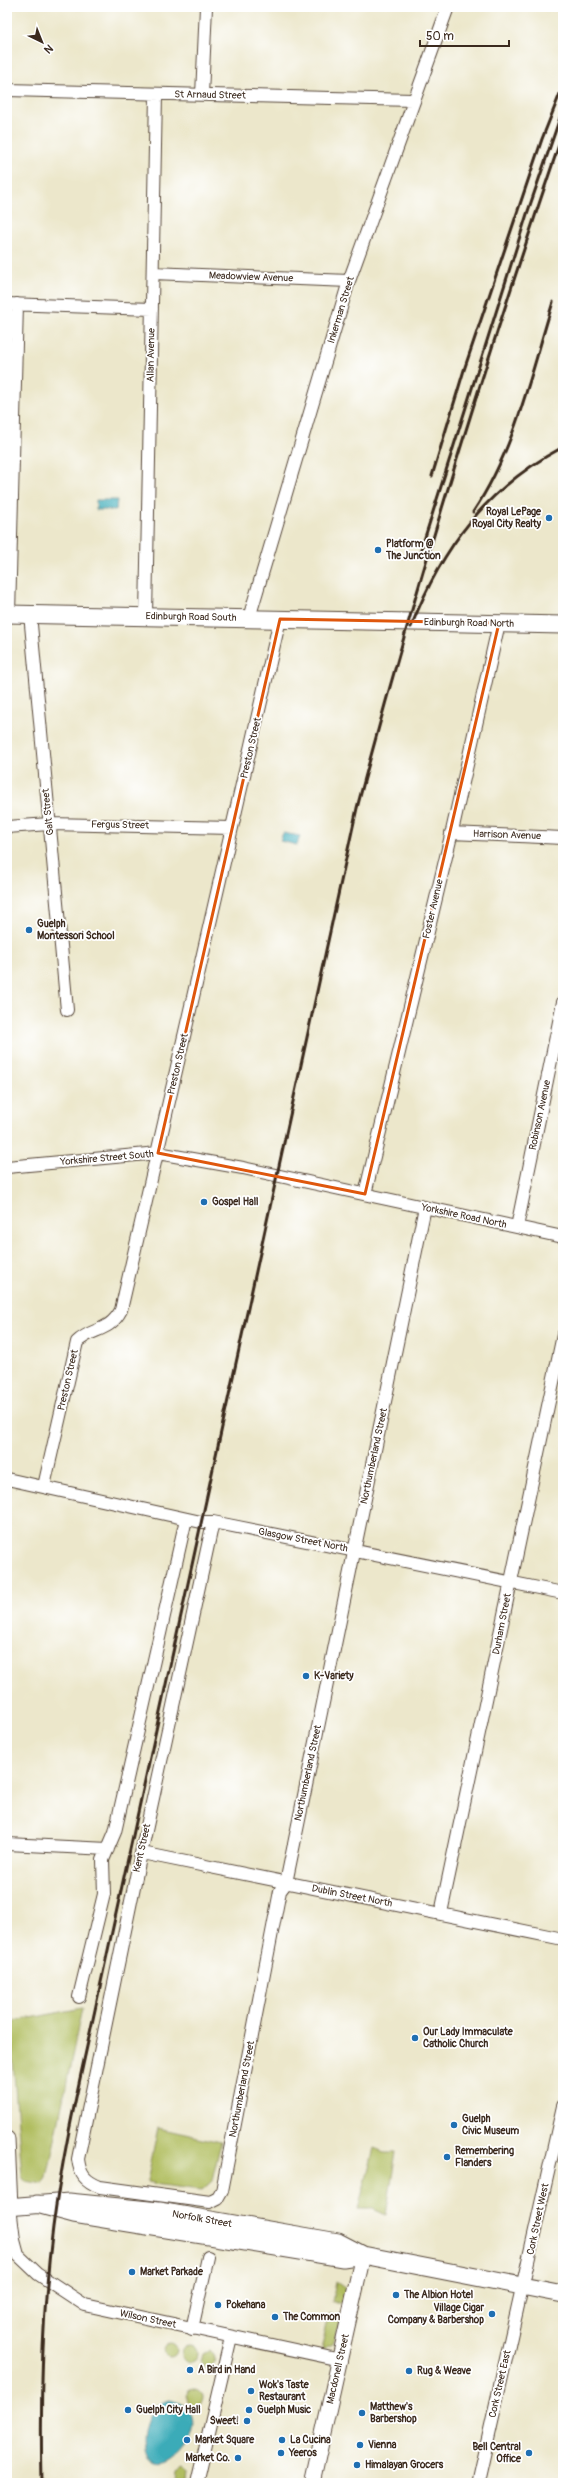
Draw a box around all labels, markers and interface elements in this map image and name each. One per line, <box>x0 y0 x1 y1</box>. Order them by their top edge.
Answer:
north arrow <box>22 22 62 62</box>
scale bar <box>420 22 509 48</box>
text: 50 m <box>426 29 454 44</box>
text: N <box>41 42 56 57</box>
street label: St Arnaud Street <box>174 88 247 102</box>
street label: Meadowview Avenue <box>209 270 293 284</box>
street label: Inkerman Street <box>325 274 357 345</box>
street label: Allan Avenue <box>145 328 157 382</box>
place label: Royal LePage Royal City Realty <box>472 506 542 530</box>
marker: Royal LePage Royal City Realty <box>544 513 554 523</box>
place label: Platform @ The Junction <box>385 538 441 562</box>
marker: Platform @ The Junction <box>373 545 383 555</box>
street label: Edinburgh Road South <box>146 610 237 624</box>
street label: Edinburgh Road North <box>424 616 515 630</box>
street label: Preston Street <box>238 715 264 780</box>
street label: Galt Street <box>39 787 56 836</box>
street label: Fergus Street <box>91 818 150 832</box>
street label: Harrison Avenue <box>473 828 541 842</box>
street label: Foster Avenue <box>420 878 446 940</box>
place label: Guelph Montessori School <box>37 918 115 942</box>
marker: Guelph Montessori School <box>24 925 34 935</box>
street label: Preston Street <box>165 1031 191 1096</box>
street label: Robinson Avenue <box>527 1079 553 1151</box>
street label: Yorkshire Street South <box>59 1148 155 1168</box>
place label: Gospel Hall <box>212 1196 258 1208</box>
marker: Gospel Hall <box>199 1197 209 1207</box>
street label: Yorkshire Road North <box>419 1201 508 1231</box>
street label: Preston Street <box>55 1347 81 1412</box>
street label: Northumberland Street <box>358 1406 390 1505</box>
street label: Glasgow Street North <box>257 1525 349 1555</box>
street label: Durham Street <box>490 1591 514 1656</box>
place label: K-Variety <box>314 1670 354 1682</box>
marker: K-Variety <box>301 1671 311 1681</box>
street label: Northumberland Street <box>292 1723 324 1822</box>
street label: Kent Street <box>131 1822 154 1874</box>
street label: Dublin Street North <box>311 1882 394 1910</box>
place label: Our Lady Immaculate Catholic Church <box>423 2026 514 2050</box>
marker: Our Lady Immaculate Catholic Church <box>410 2033 420 2043</box>
street label: Northumberland Street <box>227 2039 257 2138</box>
place label: Guelph Civic Museum <box>462 2113 519 2137</box>
marker: Guelph Civic Museum <box>449 2120 459 2130</box>
place label: Remembering Flanders <box>455 2145 514 2169</box>
marker: Remembering Flanders <box>442 2152 452 2162</box>
street label: Cork Street West <box>525 2181 552 2256</box>
street label: Norfolk Street <box>171 2208 234 2230</box>
place label: Market Parkade <box>140 2266 204 2278</box>
marker: Market Parkade <box>127 2267 137 2277</box>
place label: The Albion Hotel <box>403 2289 473 2301</box>
marker: The Albion Hotel <box>391 2290 401 2300</box>
place label: Pokehana <box>226 2299 266 2311</box>
marker: Pokehana <box>213 2300 223 2310</box>
place label: Village Cigar Company & Barbershop <box>388 2302 484 2326</box>
street label: Wilson Street <box>119 2307 178 2331</box>
marker: Village Cigar Company & Barbershop <box>487 2309 497 2319</box>
place label: The Common <box>282 2311 341 2323</box>
marker: The Common <box>270 2312 280 2322</box>
street label: Macdonell Street <box>324 2332 352 2405</box>
street label: Cork Street East <box>486 2348 514 2419</box>
place label: A Bird in Hand <box>198 2364 255 2376</box>
marker: A Bird in Hand <box>185 2365 195 2375</box>
place label: Rug & Weave <box>417 2365 472 2377</box>
marker: Rug & Weave <box>404 2366 414 2376</box>
place label: Wok's Taste Restaurant <box>259 2379 310 2403</box>
marker: Wok's Taste Restaurant <box>246 2386 256 2396</box>
place label: Matthew's Barbershop <box>370 2401 417 2425</box>
place label: Guelph City Hall <box>136 2404 201 2416</box>
place label: Guelph Music <box>257 2404 311 2416</box>
marker: Guelph City Hall <box>123 2405 133 2415</box>
marker: Guelph Music <box>244 2405 254 2415</box>
marker: Matthew's Barbershop <box>357 2408 367 2418</box>
place label: Sweet! <box>210 2415 239 2427</box>
marker: Sweet! <box>242 2416 252 2426</box>
place label: Market Square <box>195 2434 255 2446</box>
place label: La Cucina <box>290 2434 331 2446</box>
marker: Market Square <box>182 2435 192 2445</box>
marker: La Cucina <box>277 2435 287 2445</box>
place label: Vienna <box>368 2439 397 2451</box>
marker: Vienna <box>355 2440 365 2450</box>
place label: Bell Central Office <box>472 2441 522 2465</box>
place label: Yeeros <box>288 2447 317 2459</box>
marker: Yeeros <box>276 2448 286 2458</box>
marker: Bell Central Office <box>524 2448 534 2458</box>
place label: Market Co. <box>186 2452 230 2464</box>
marker: Market Co. <box>233 2453 243 2463</box>
place label: Himalayan Grocers <box>365 2459 444 2471</box>
marker: Himalayan Grocers <box>352 2460 362 2470</box>

